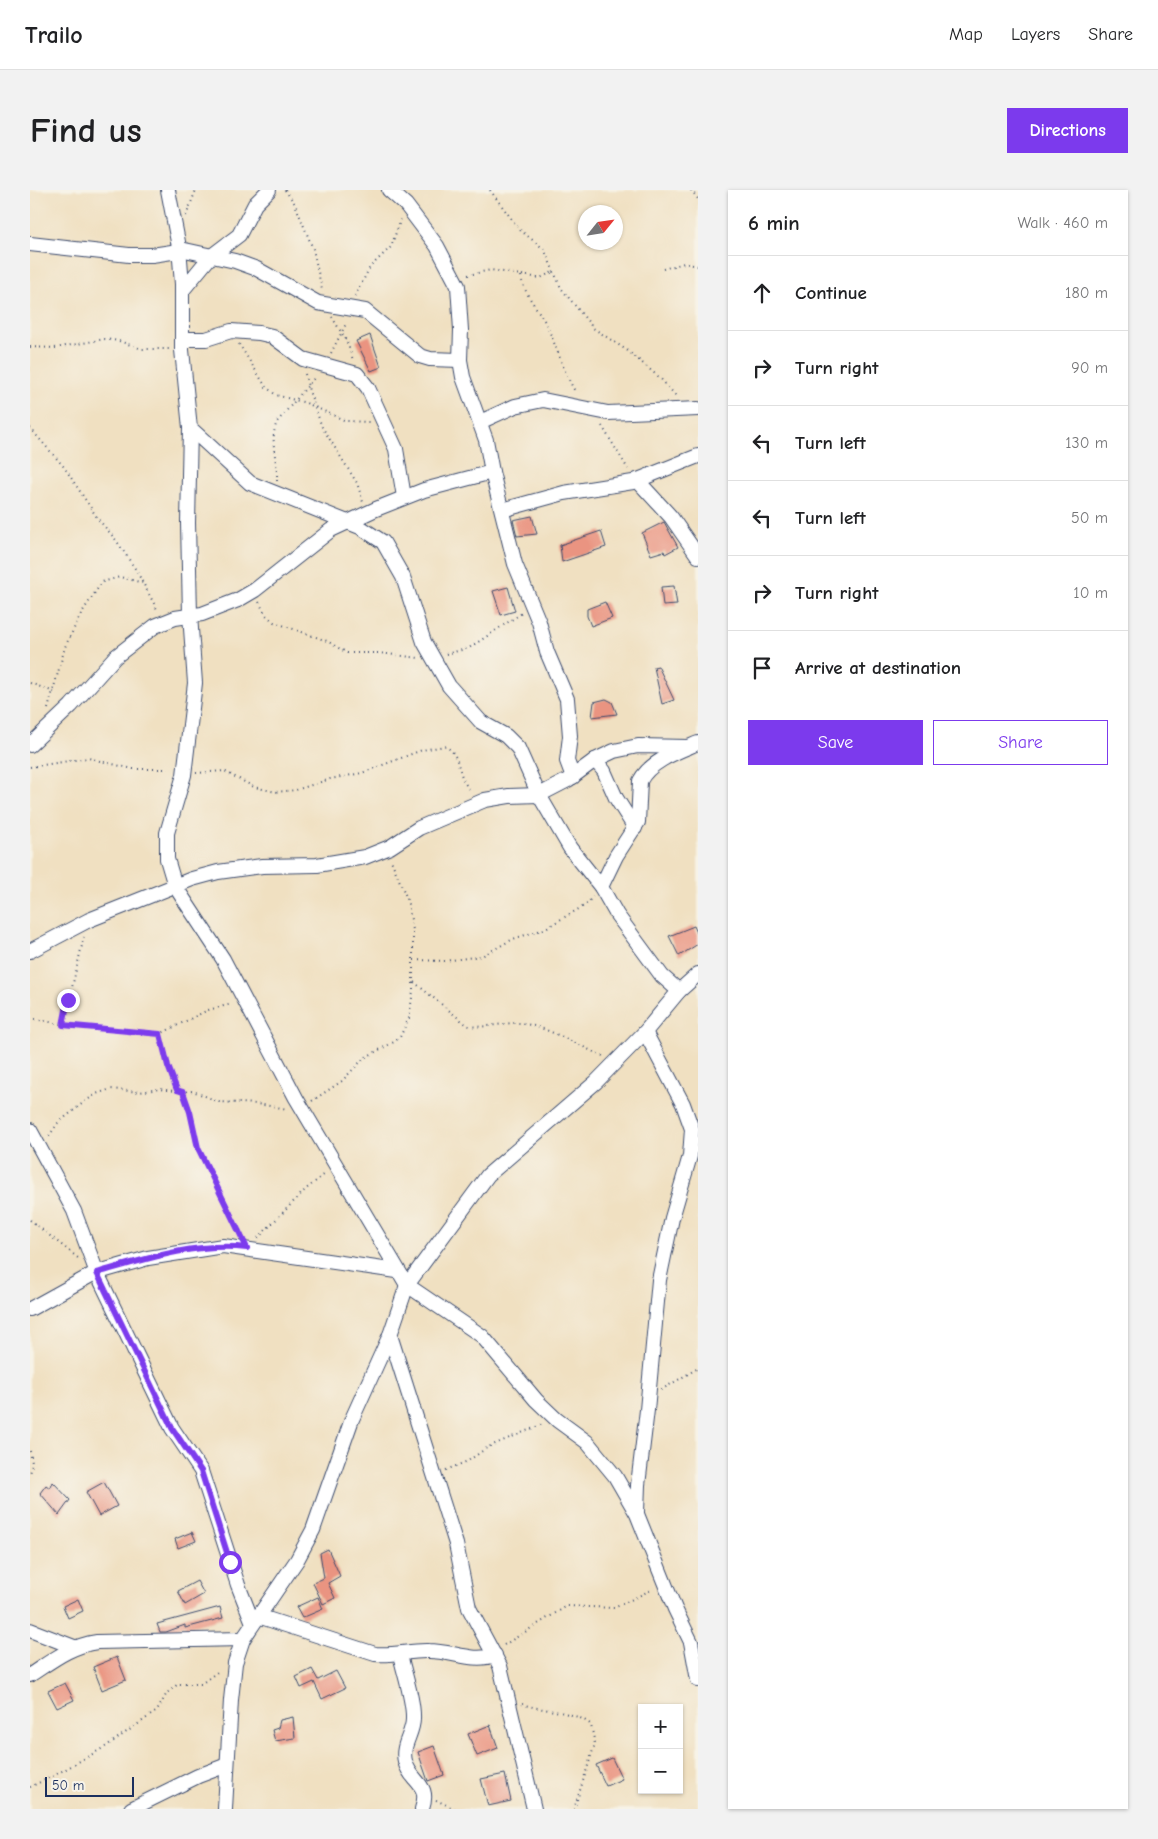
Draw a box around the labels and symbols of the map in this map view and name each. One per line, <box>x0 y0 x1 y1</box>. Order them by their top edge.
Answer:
north arrow <box>578 205 623 250</box>
route end <box>57 989 80 1012</box>
route start <box>219 1551 242 1574</box>
scale bar <box>45 1774 134 1797</box>

